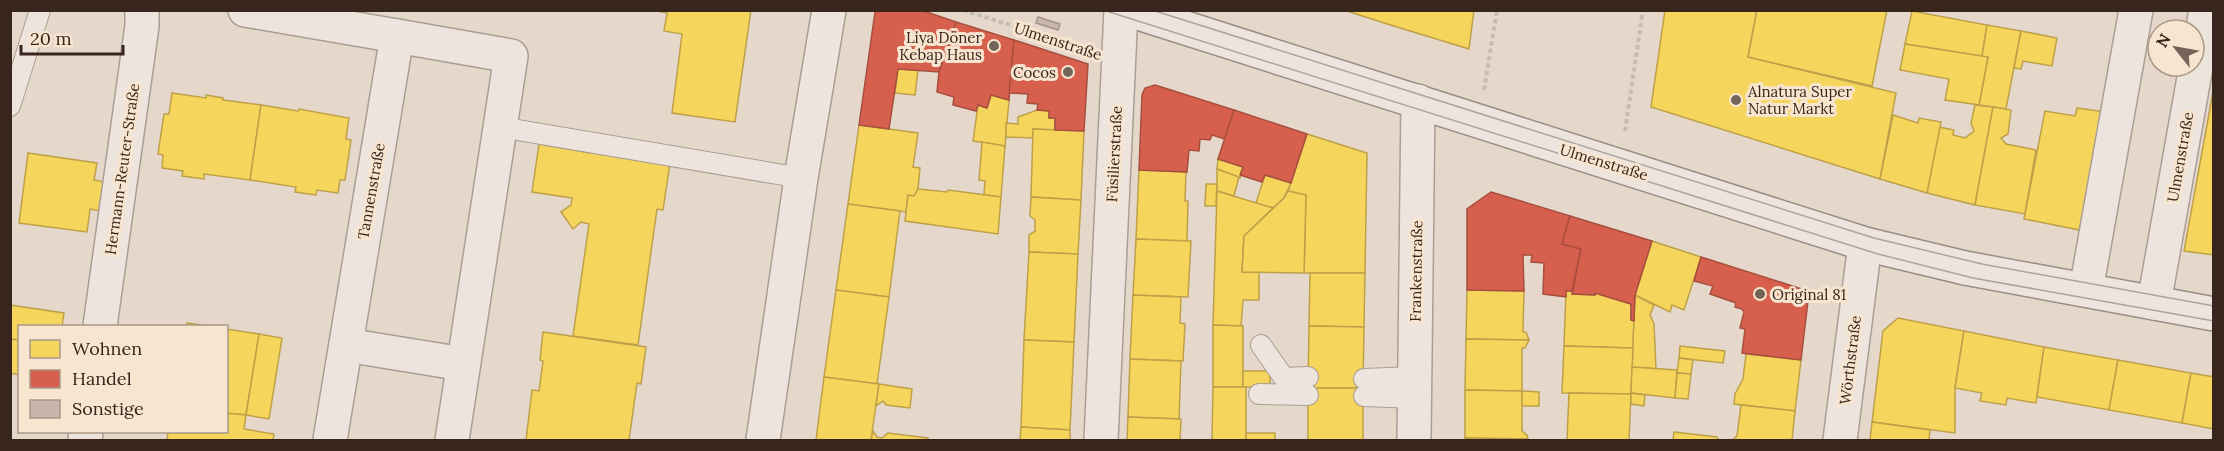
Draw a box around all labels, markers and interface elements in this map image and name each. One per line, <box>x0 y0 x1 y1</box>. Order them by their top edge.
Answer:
scale bar <box>21 18 123 56</box>
street label: Ulmenstraße <box>1012 18 1104 64</box>
north arrow <box>2146 18 2206 78</box>
text: 20 m <box>30 27 72 50</box>
place label: Liya Döner Kebap Haus <box>899 28 982 64</box>
text: N <box>2151 30 2175 51</box>
marker: Liya Döner Kebap Haus <box>987 39 1001 53</box>
place label: Cocos <box>1013 63 1056 82</box>
marker: Cocos <box>1061 65 1075 79</box>
street label: Hermann-Reuter-Straße <box>101 82 143 256</box>
place label: Alnatura Super Natur Markt <box>1747 82 1853 118</box>
marker: Alnatura Super Natur Markt <box>1729 93 1743 107</box>
street label: Füsilierstraße <box>1102 105 1126 203</box>
street label: Ulmenstraße <box>2163 110 2197 204</box>
street label: Ulmenstraße <box>1558 140 1650 184</box>
street label: Tannenstraße <box>353 141 389 241</box>
street label: Frankenstraße <box>1406 220 1426 322</box>
place label: Original 81 <box>1772 285 1846 304</box>
marker: Original 81 <box>1753 287 1767 301</box>
street label: Wörthstraße <box>1835 314 1865 406</box>
legend <box>18 325 228 433</box>
text: Wohnen <box>72 337 142 360</box>
text: Handel <box>72 367 132 390</box>
text: Sonstige <box>72 397 144 420</box>

